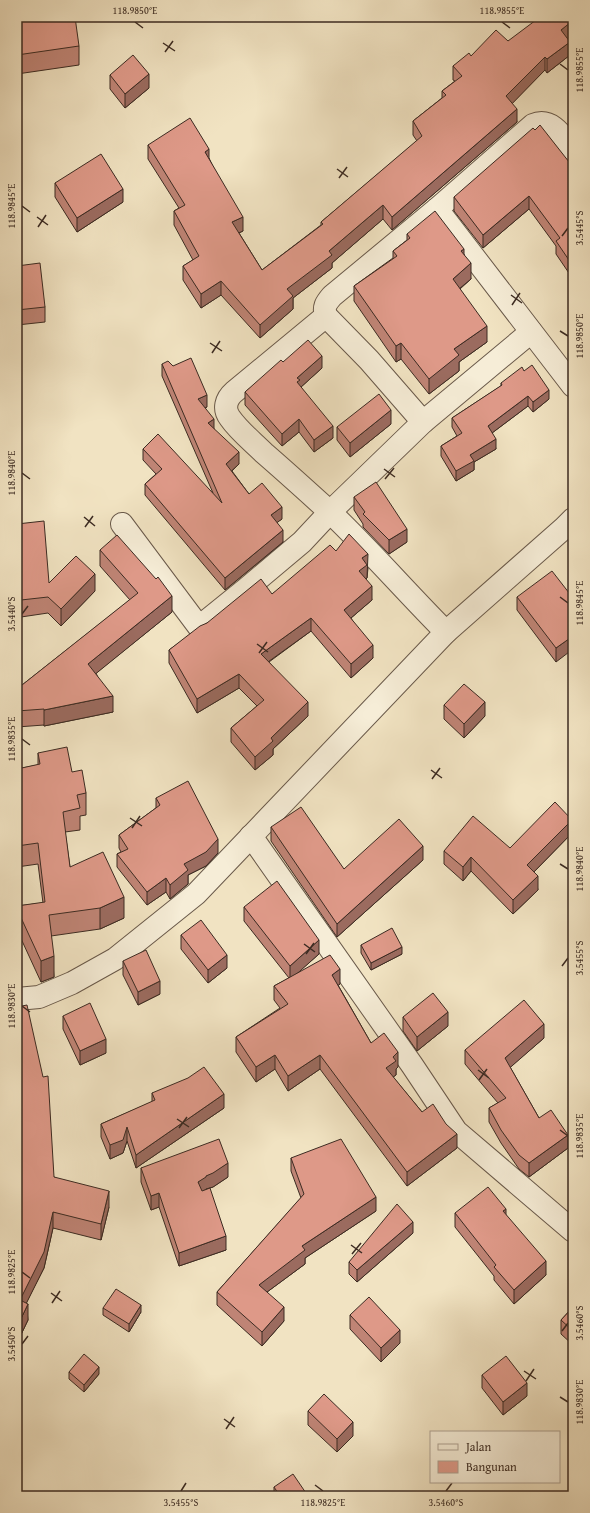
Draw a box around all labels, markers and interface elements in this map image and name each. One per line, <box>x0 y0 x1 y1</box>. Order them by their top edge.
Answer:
text: 118.9850°E <box>113 3 157 18</box>
text: 118.9855°E <box>480 3 524 18</box>
text: 118.9855°E <box>572 48 587 92</box>
text: 118.9845°E <box>4 184 19 228</box>
text: 3.5445°S <box>572 210 587 245</box>
text: 118.9850°E <box>572 314 587 358</box>
text: 118.9840°E <box>4 451 19 495</box>
text: 118.9845°E <box>572 581 587 625</box>
text: 3.5440°S <box>4 596 19 631</box>
text: 118.9835°E <box>4 717 19 761</box>
text: 118.9840°E <box>572 847 587 891</box>
text: 3.5455°S <box>572 940 587 975</box>
text: 118.9830°E <box>4 984 19 1028</box>
text: 118.9835°E <box>572 1114 587 1158</box>
text: 118.9825°E <box>4 1250 19 1294</box>
text: 3.5460°S <box>572 1305 587 1340</box>
text: 3.5450°S <box>4 1326 19 1361</box>
text: 118.9830°E <box>572 1380 587 1424</box>
legend <box>430 1431 560 1483</box>
text: Jalan <box>464 1438 491 1455</box>
text: Bangunan <box>466 1458 517 1475</box>
text: 3.5455°S <box>164 1495 199 1510</box>
text: 118.9825°E <box>301 1495 345 1510</box>
text: 3.5460°S <box>429 1495 464 1510</box>

